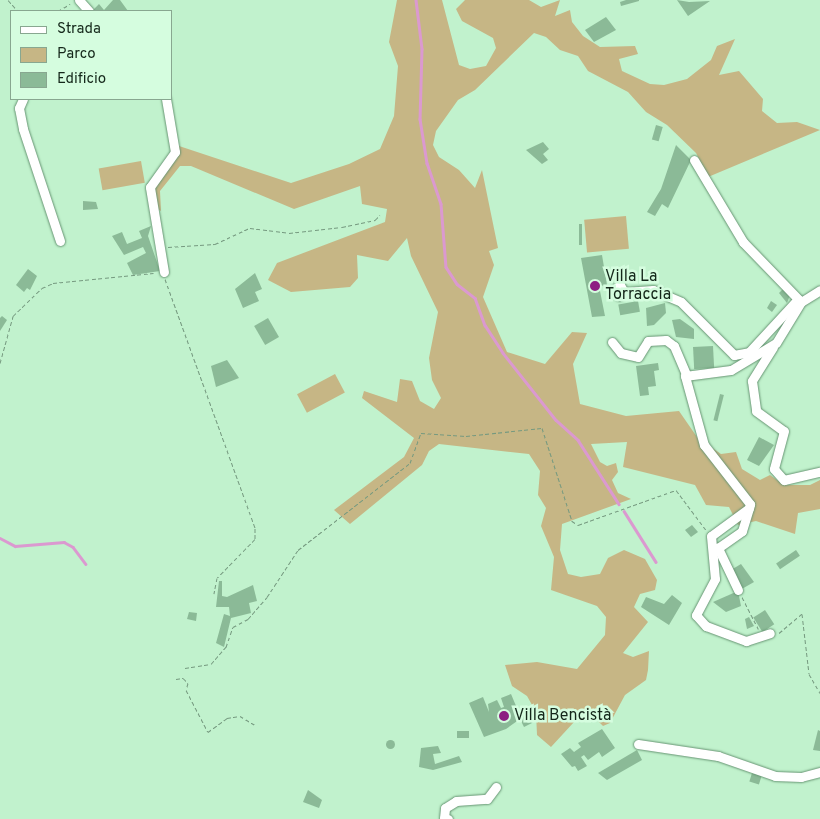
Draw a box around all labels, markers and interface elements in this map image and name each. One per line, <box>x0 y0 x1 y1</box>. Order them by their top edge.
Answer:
legend <box>10 10 172 100</box>
text: Strada <box>57 20 101 39</box>
text: Parco <box>57 45 96 64</box>
text: Edificio <box>57 70 106 89</box>
place label: Villa La Torraccia <box>605 267 671 305</box>
marker: Villa La Torraccia <box>589 280 601 292</box>
place label: Villa Bencistà <box>514 706 611 726</box>
marker: Villa Bencistà <box>498 710 510 722</box>

